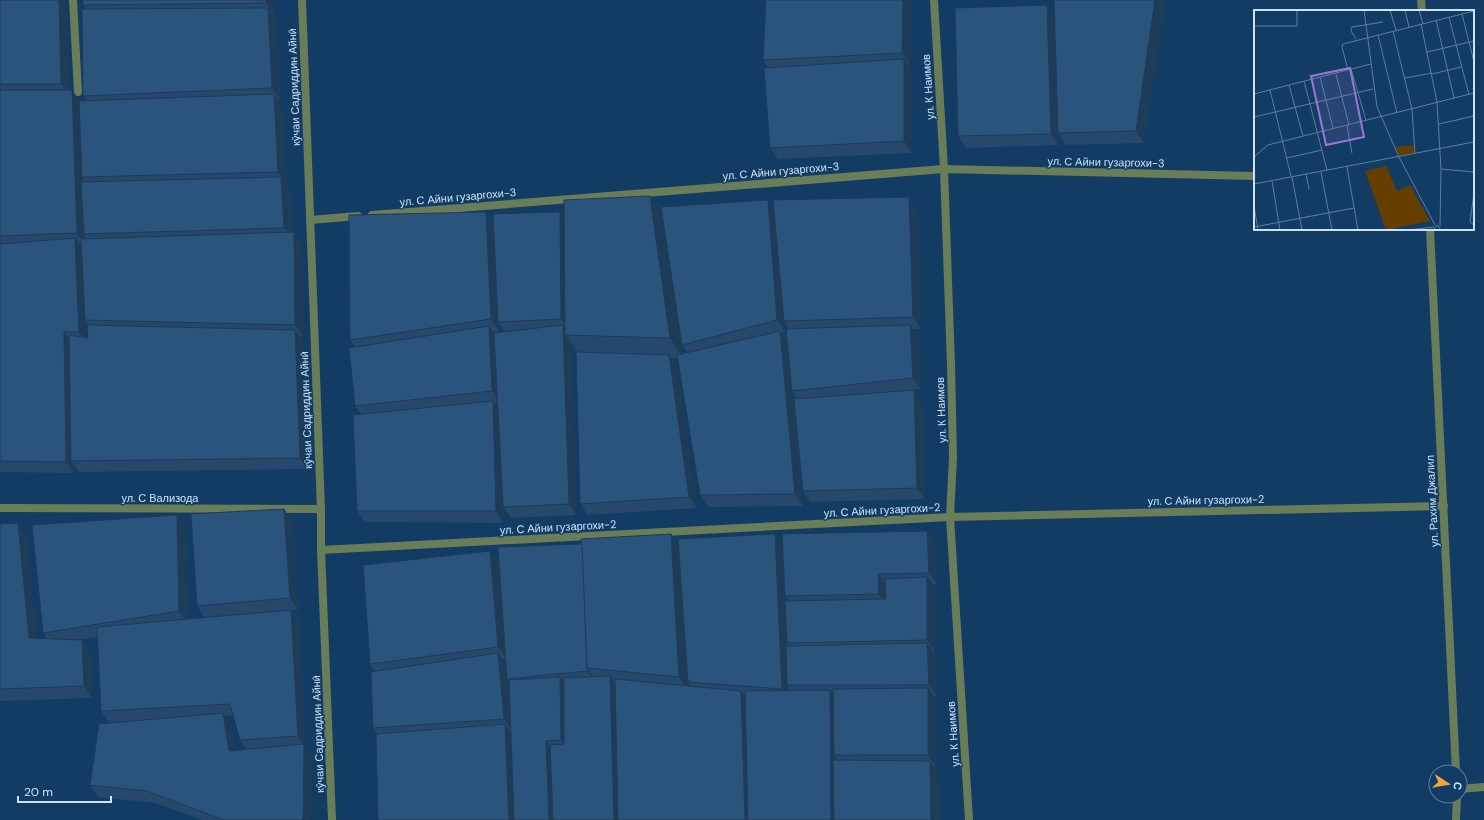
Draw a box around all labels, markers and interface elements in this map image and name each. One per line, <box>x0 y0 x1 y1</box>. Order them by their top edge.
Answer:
inset map <box>1254 10 1474 230</box>
street label: кӯчаи Садриддин Айнӣ <box>285 28 303 146</box>
street label: ул. К Наимов <box>919 54 937 120</box>
street label: ул. С Айни гузаргохи-3 <box>1047 154 1165 170</box>
street label: ул. С Айни гузаргохи-3 <box>722 159 840 183</box>
street label: ул. С Айни гузаргохи-3 <box>399 185 517 209</box>
street label: кӯчаи Садриддин Айнӣ <box>297 351 315 469</box>
street label: ул. К Наимов <box>933 377 949 443</box>
street label: ул. Рахим Джалил <box>1423 455 1441 547</box>
street label: ул. С Вализода <box>121 491 199 505</box>
street label: ул. С Айни гузаргохи-2 <box>1148 492 1264 508</box>
street label: ул. С Айни гузаргохи-2 <box>823 500 941 520</box>
street label: ул. С Айни гузаргохи-2 <box>499 517 617 537</box>
street label: кӯчаи Садриддин Айнӣ <box>309 675 327 793</box>
street label: ул. К Наимов <box>944 701 962 767</box>
north arrow <box>1428 764 1468 804</box>
scale bar <box>18 778 111 804</box>
text: С <box>1450 781 1465 791</box>
text: 20 m <box>24 784 53 800</box>

